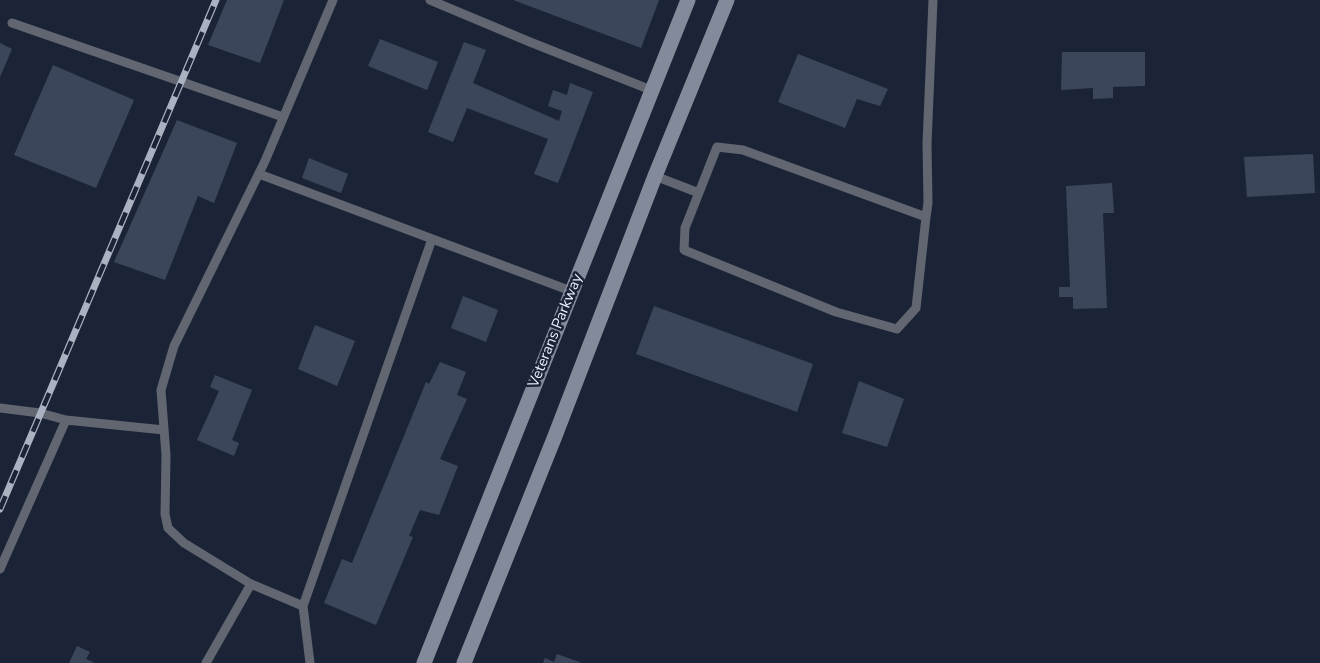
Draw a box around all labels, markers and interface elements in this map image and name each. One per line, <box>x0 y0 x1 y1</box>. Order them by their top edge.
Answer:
street label: Veterans Parkway <box>525 271 587 391</box>

